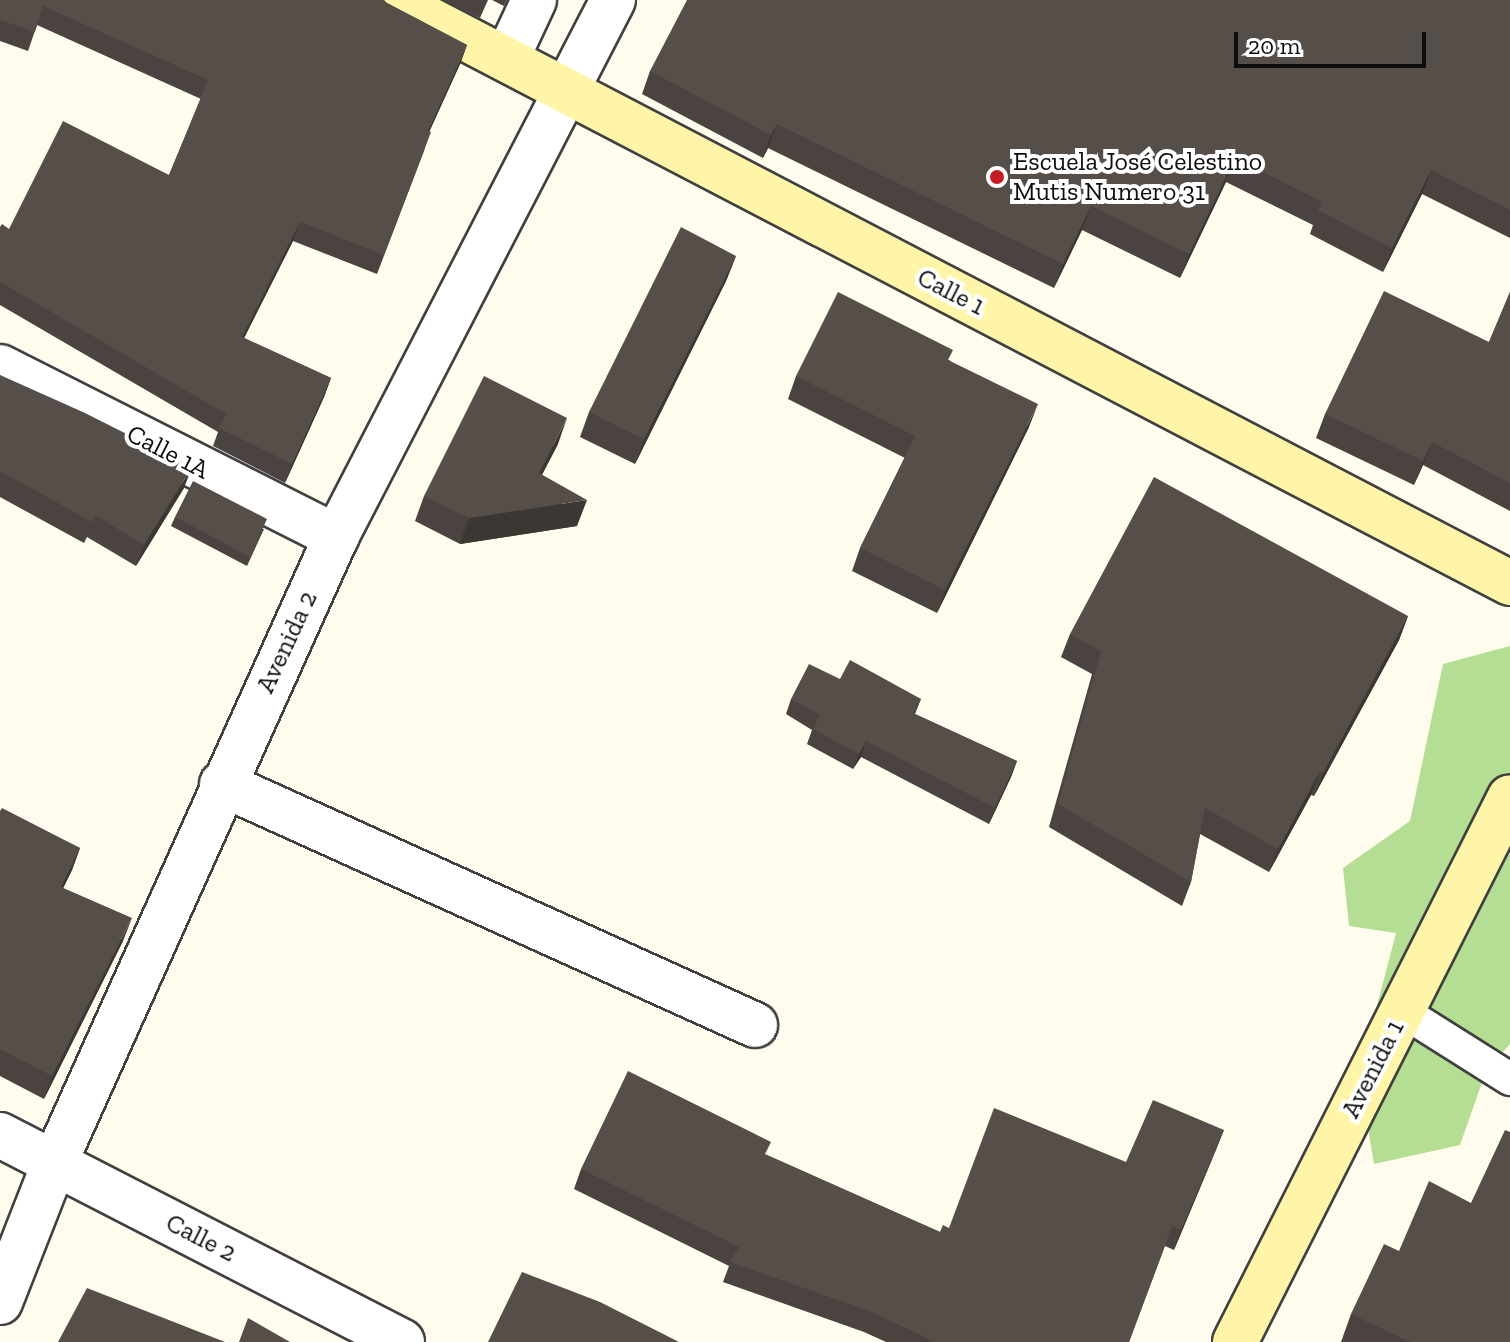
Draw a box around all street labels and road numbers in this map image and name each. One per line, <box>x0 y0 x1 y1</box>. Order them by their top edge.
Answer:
street label: Calle 1 <box>912 262 990 322</box>
street label: Calle 1A <box>122 418 214 486</box>
street label: Avenida 2 <box>250 586 324 698</box>
street label: Avenida 1 <box>1335 1015 1411 1123</box>
street label: Calle 2 <box>161 1207 241 1269</box>

